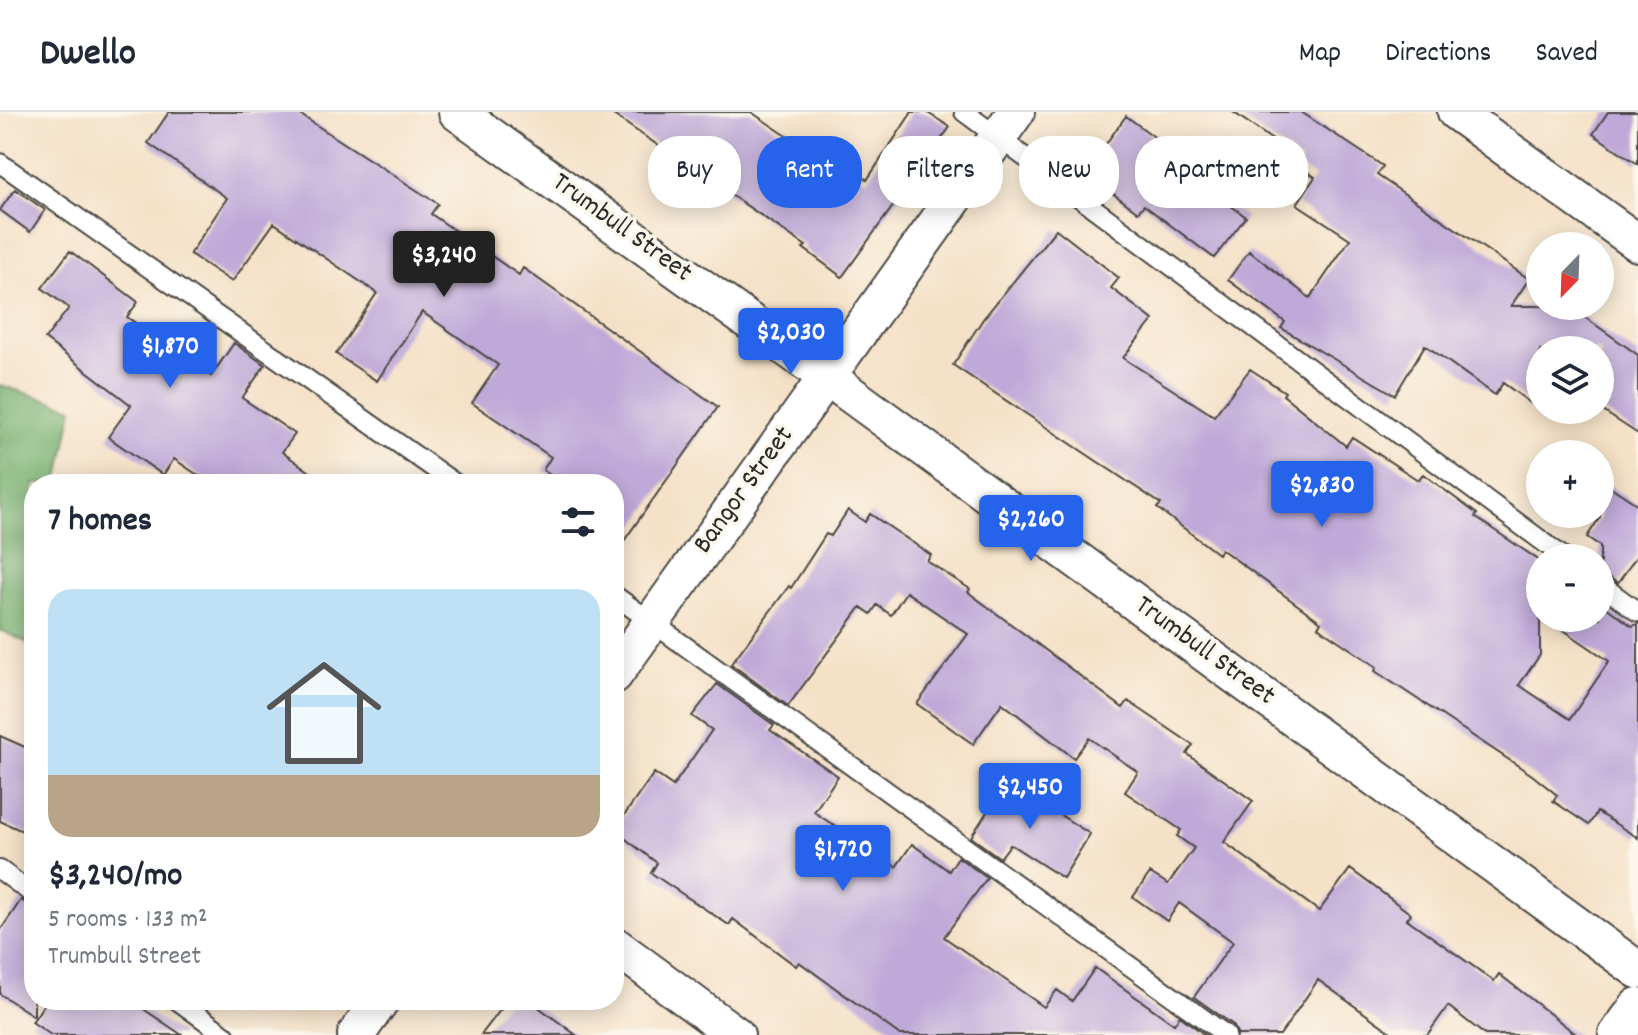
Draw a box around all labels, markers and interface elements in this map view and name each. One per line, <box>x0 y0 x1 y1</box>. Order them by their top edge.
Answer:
text: Dwello <box>40 28 136 83</box>
text: Map <box>1299 35 1341 75</box>
text: Directions <box>1385 35 1491 75</box>
text: Saved <box>1535 35 1598 75</box>
chip: Buy <box>648 136 741 208</box>
chip: Rent <box>757 136 862 208</box>
chip: Filters <box>878 136 1003 208</box>
chip: New <box>1019 136 1119 208</box>
chip: Apartment <box>1135 136 1308 208</box>
street label: Trumbull Street <box>543 164 699 294</box>
pin: $3,240 <box>379 231 509 299</box>
north arrow <box>1526 232 1614 320</box>
map controls <box>1526 232 1614 632</box>
text: $3,240 <box>411 238 477 275</box>
pin: $2,030 <box>726 308 856 376</box>
text: $2,030 <box>756 315 826 352</box>
pin: $1,870 <box>105 322 235 390</box>
text: $1,870 <box>141 329 199 366</box>
button: layers <box>1526 336 1614 424</box>
street label: Bangor Street <box>685 419 805 563</box>
button: + <box>1526 440 1614 528</box>
pin: $2,830 <box>1257 461 1387 529</box>
text: $2,830 <box>1289 468 1355 505</box>
pin: $2,260 <box>966 495 1096 563</box>
text: 7 homes <box>48 498 152 547</box>
icon: filters <box>556 500 600 544</box>
text: $2,260 <box>997 502 1065 539</box>
button: − <box>1526 544 1614 632</box>
street label: Trumbull Street <box>1126 587 1282 717</box>
icon: home <box>252 641 396 785</box>
pin: $2,450 <box>965 763 1095 831</box>
text: $2,450 <box>997 770 1063 807</box>
pin: $1,720 <box>778 825 908 893</box>
text: $1,720 <box>813 832 873 869</box>
text: $3,240/mo <box>48 853 182 902</box>
text: 5 rooms · 133 m² <box>48 902 208 939</box>
text: Trumbull Street <box>48 939 201 976</box>

